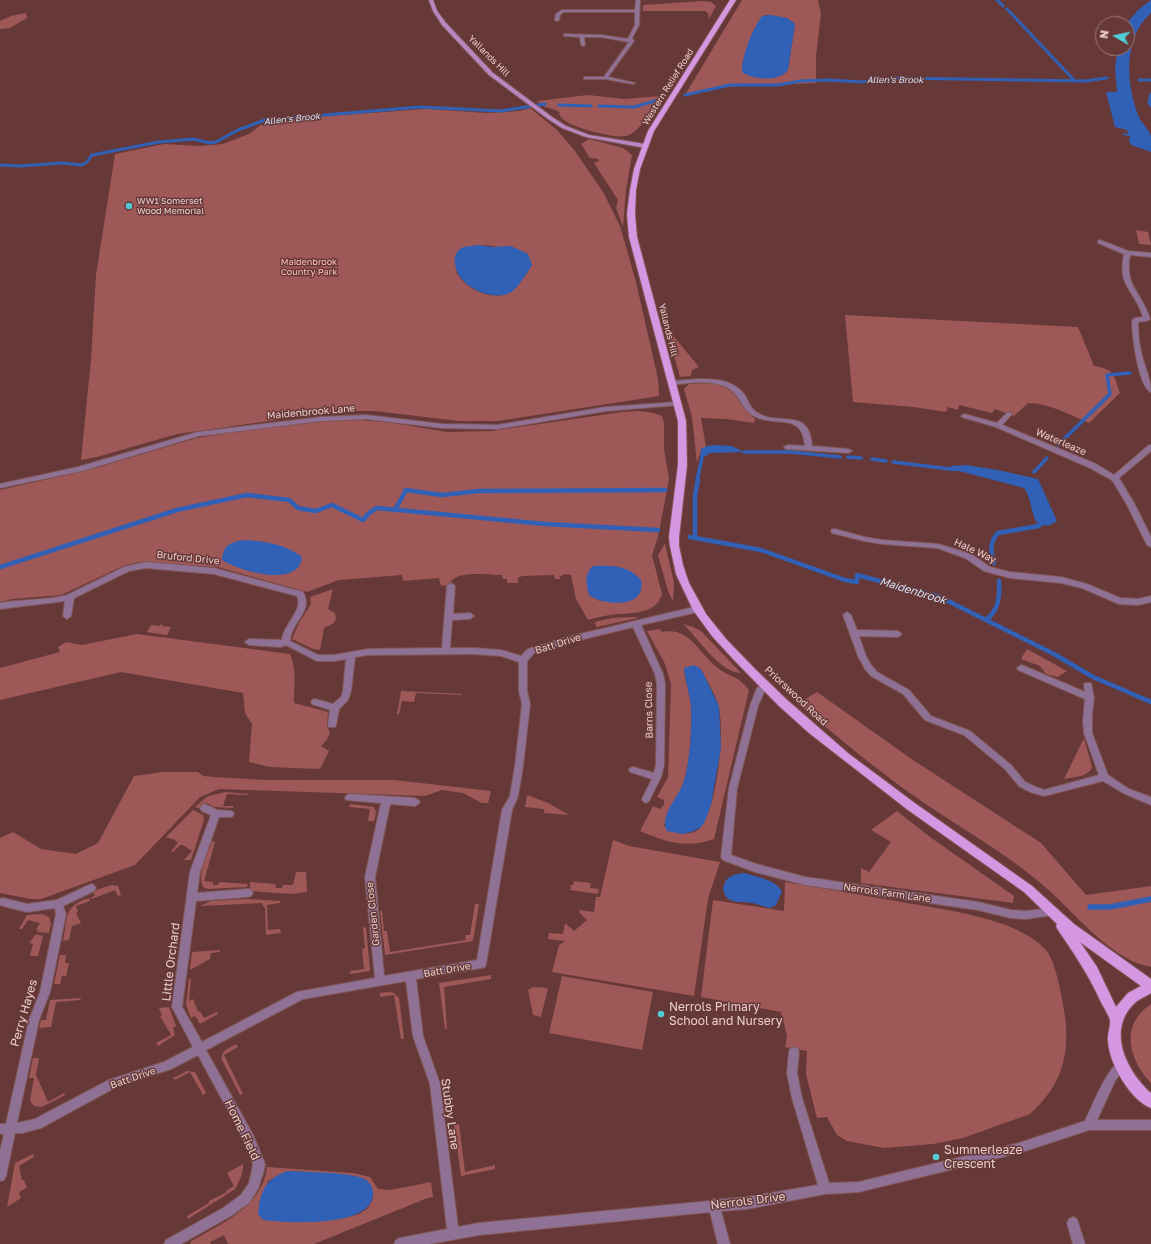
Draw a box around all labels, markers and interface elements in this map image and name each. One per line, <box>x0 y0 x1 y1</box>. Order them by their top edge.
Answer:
north arrow <box>1095 16 1135 56</box>
text: N <box>1097 29 1111 39</box>
street label: Yallands Hill <box>466 33 512 79</box>
street label: Western Relief Road <box>640 47 696 127</box>
water label: Allen's Brook <box>867 75 923 85</box>
water label: Allen's Brook <box>263 111 321 127</box>
place label: WW1 Somerset Wood Memorial <box>137 196 204 217</box>
marker: WW1 Somerset Wood Memorial <box>124 201 134 211</box>
park label: Maidenbrook Country Park <box>281 257 337 278</box>
street label: Yallands Hill <box>656 302 680 358</box>
street label: Maidenbrook Lane <box>266 402 356 422</box>
street label: Waterleaze <box>1034 426 1088 458</box>
street label: Hale Way <box>952 536 998 566</box>
street label: Bruford Drive <box>156 549 220 567</box>
water label: Maidenbrook <box>878 575 948 607</box>
street label: Batt Drive <box>534 631 582 657</box>
street label: Priorswood Road <box>762 664 830 728</box>
street label: Barns Close <box>643 681 655 739</box>
street label: Garden Close <box>364 881 382 947</box>
street label: Nerrols Farm Lane <box>843 881 931 905</box>
street label: Little Orchard <box>159 922 183 1002</box>
street label: Batt Drive <box>423 960 471 980</box>
street label: Perry Hayes <box>7 978 41 1048</box>
place label: Nerrols Primary School and Nursery <box>669 1000 783 1028</box>
marker: Nerrols Primary School and Nursery <box>656 1009 666 1019</box>
street label: Batt Drive <box>109 1065 157 1091</box>
street label: Stubby Lane <box>438 1077 462 1151</box>
street label: Home Field <box>221 1097 263 1163</box>
place label: Summerleaze Crescent <box>944 1143 1022 1171</box>
marker: Summerleaze Crescent <box>931 1152 941 1162</box>
street label: Nerrols Drive <box>710 1189 786 1213</box>

